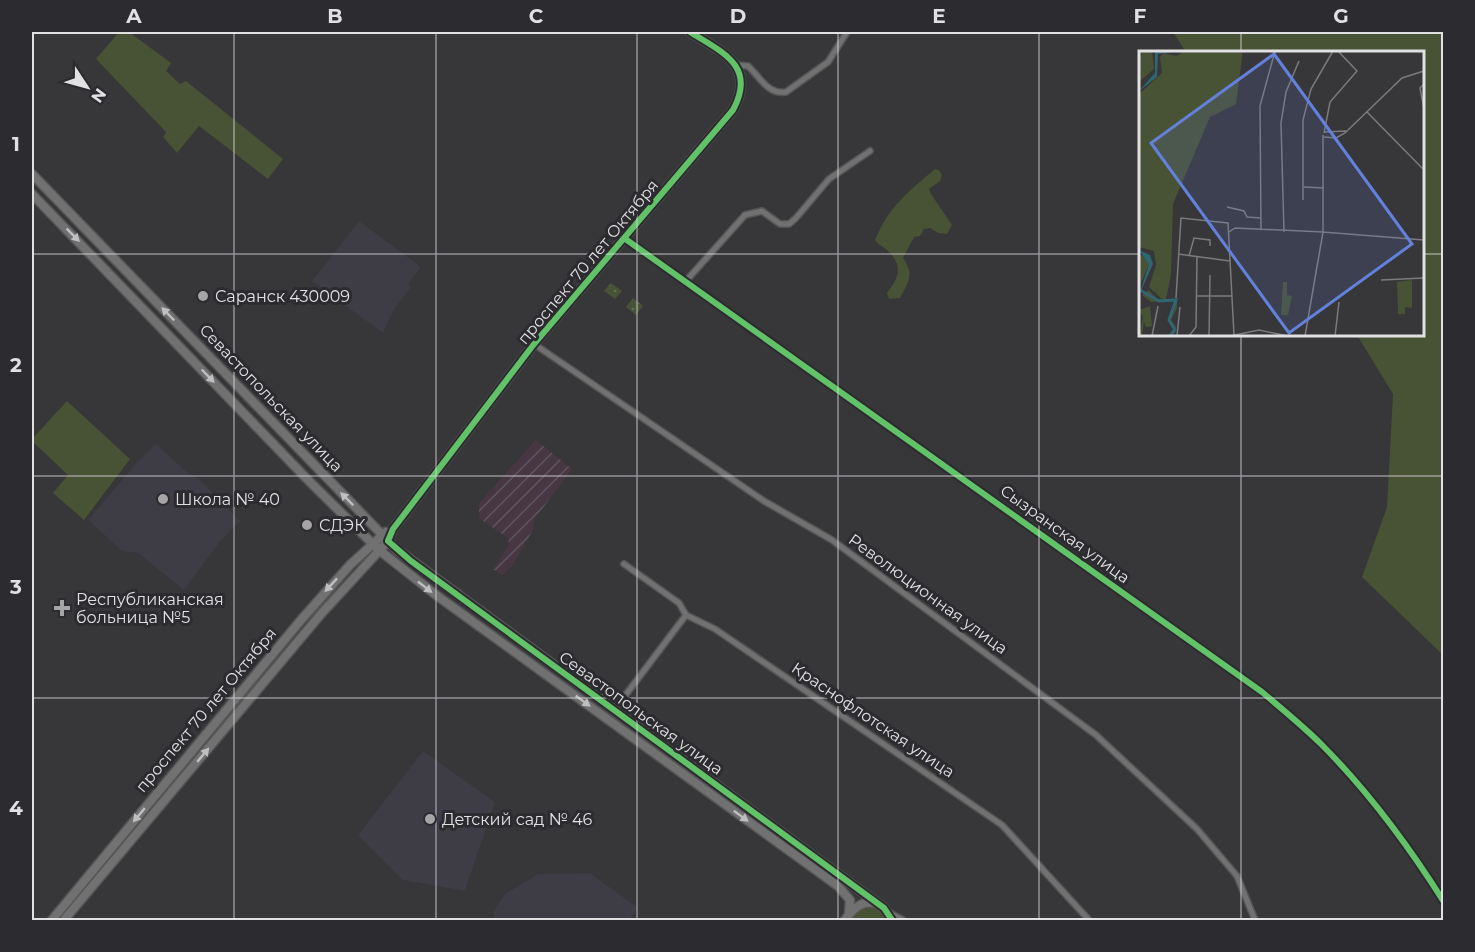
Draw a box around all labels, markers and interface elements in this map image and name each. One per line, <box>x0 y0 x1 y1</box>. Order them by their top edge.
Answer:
text: A <box>125 4 142 28</box>
text: B <box>327 4 343 28</box>
text: C <box>529 4 544 28</box>
text: D <box>730 4 746 28</box>
text: E <box>932 4 946 28</box>
text: F <box>1134 4 1147 28</box>
text: G <box>1333 4 1349 28</box>
inset map <box>1139 51 1424 336</box>
north arrow <box>57 57 117 117</box>
text: N <box>87 85 110 106</box>
text: 1 <box>12 132 20 156</box>
street label: проспект 70 лет Октября <box>514 176 662 348</box>
one-way arrow <box>65 228 79 242</box>
place label: Саранск 430009 <box>215 287 350 306</box>
marker: Саранск 430009 <box>196 289 210 303</box>
one-way arrow <box>161 306 175 321</box>
street label: Севастопольская улица <box>196 320 346 476</box>
text: 2 <box>10 353 22 377</box>
one-way arrow <box>200 368 214 382</box>
street label: Сызранская улица <box>997 481 1133 587</box>
place label: Школа № 40 <box>175 490 280 509</box>
marker: Школа № 40 <box>156 492 170 506</box>
one-way arrow <box>341 492 355 506</box>
place label: СДЭК <box>319 516 365 535</box>
marker: СДЭК <box>300 518 314 532</box>
street label: Революционная улица <box>845 530 1011 658</box>
text: 3 <box>9 575 22 599</box>
one-way arrow <box>325 577 338 592</box>
one-way arrow <box>417 580 433 593</box>
place label: Республиканская больница №5 <box>76 590 224 627</box>
marker: Республиканская больница №5 <box>53 599 71 617</box>
street label: проспект 70 лет Октября <box>132 624 280 796</box>
street label: Севастопольская улица <box>555 647 727 779</box>
street label: Краснофлотская улица <box>788 658 958 782</box>
one-way arrow <box>575 695 591 707</box>
one-way arrow <box>196 748 209 763</box>
text: 4 <box>9 796 23 820</box>
one-way arrow <box>133 807 146 822</box>
place label: Детский сад № 46 <box>442 810 593 829</box>
one-way arrow <box>732 810 748 822</box>
marker: Детский сад № 46 <box>423 812 437 826</box>

